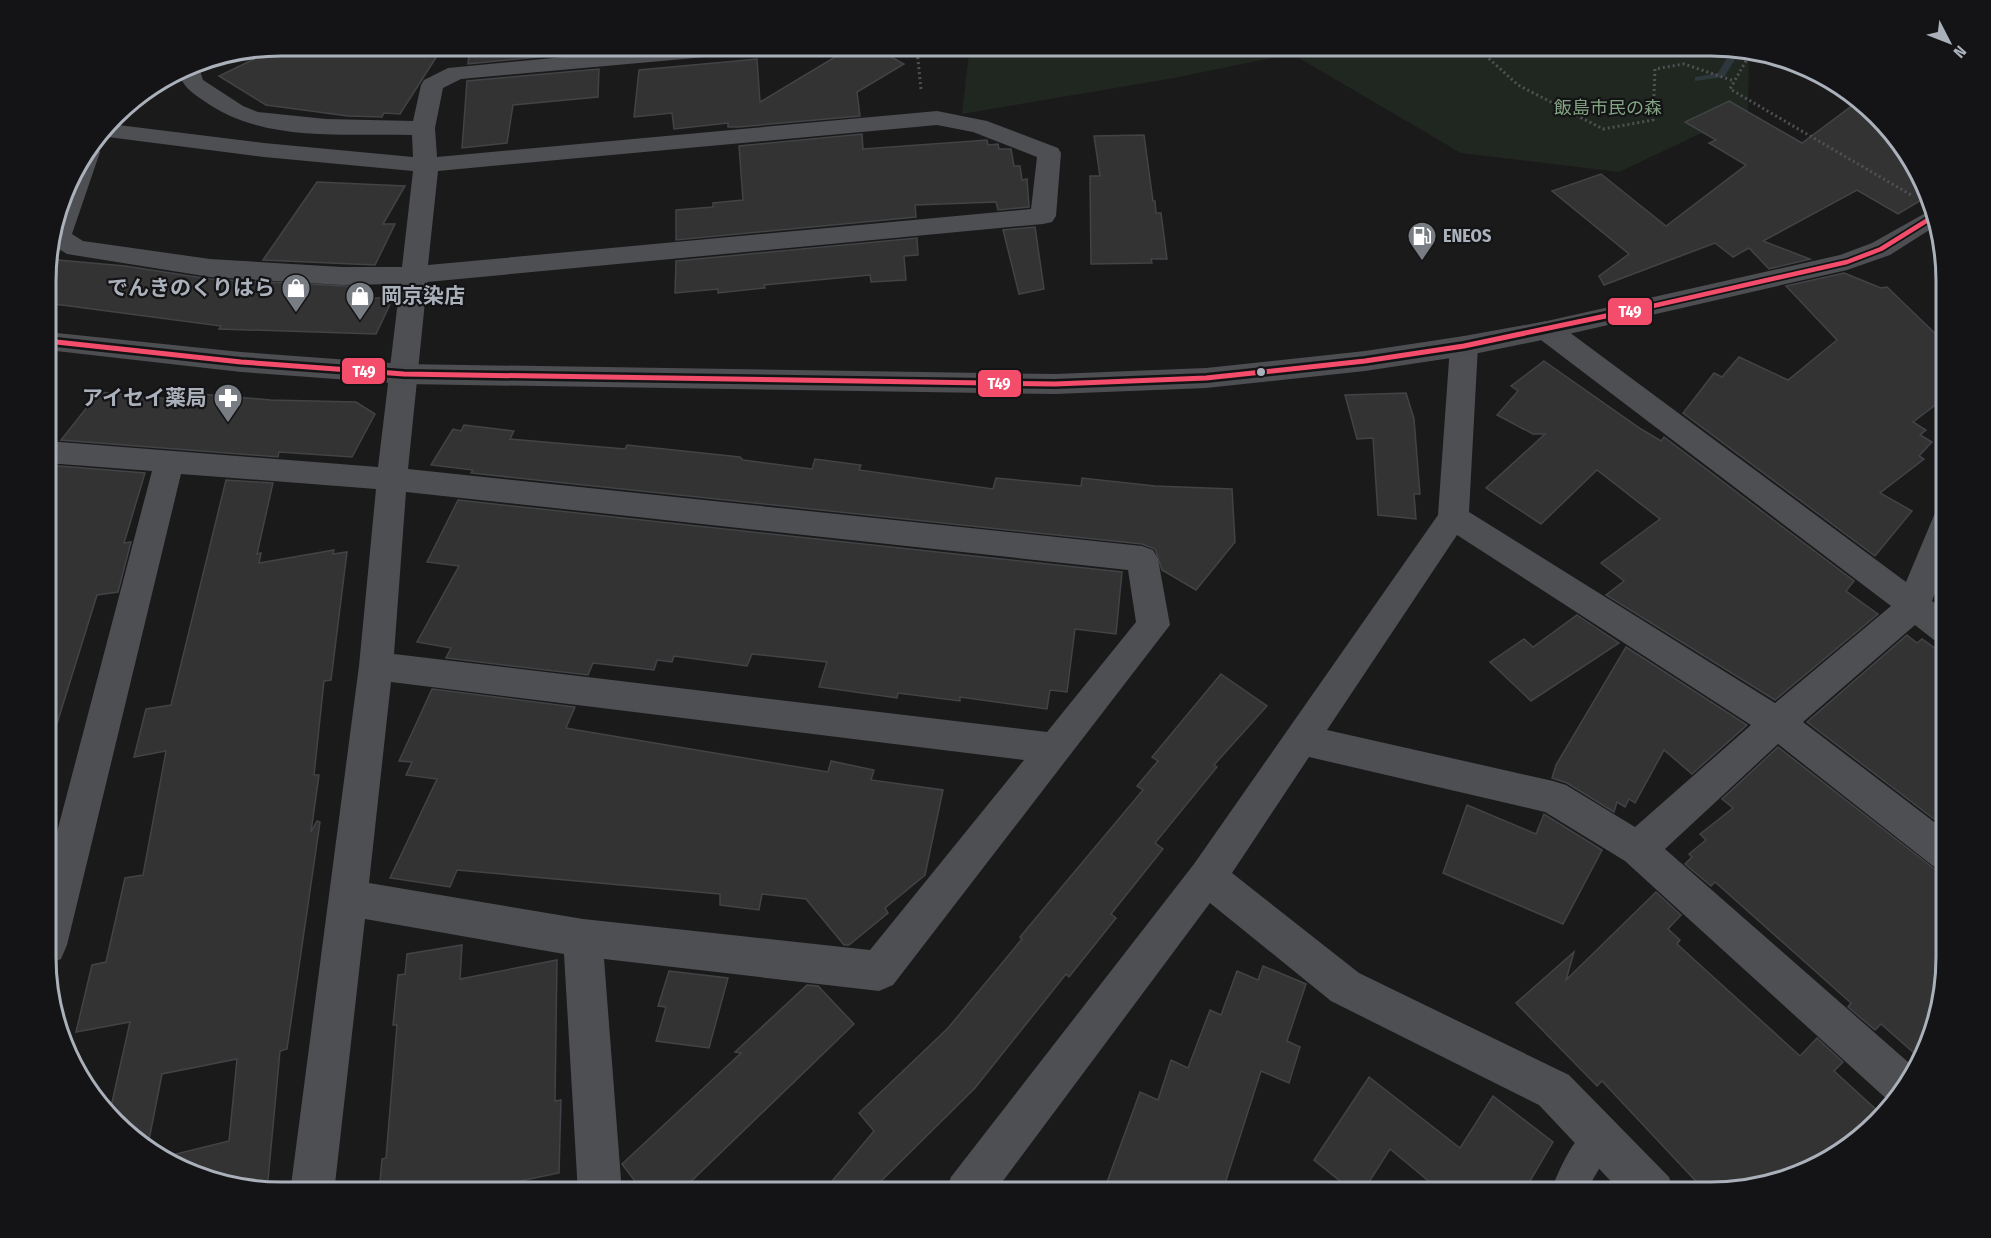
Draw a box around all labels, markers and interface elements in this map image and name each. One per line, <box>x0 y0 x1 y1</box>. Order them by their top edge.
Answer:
north arrow <box>1919 12 1979 72</box>
text: N <box>1950 42 1970 62</box>
park label: 飯島市民の森 <box>1554 97 1662 119</box>
fuel station icon: ENEOS <box>1406 220 1438 262</box>
place label: ENEOS <box>1443 225 1491 247</box>
shop icon: でんきのくりはら <box>280 272 312 314</box>
place label: でんきのくりはら <box>107 275 275 301</box>
shop icon: 岡京染店 <box>344 280 376 322</box>
place label: 岡京染店 <box>381 283 465 309</box>
line badge: T49 <box>1607 297 1653 326</box>
text: T49 <box>1618 302 1642 321</box>
line badge: T49 <box>341 357 386 385</box>
text: T49 <box>352 362 376 381</box>
unlabelled marker <box>1255 366 1267 378</box>
line badge: T49 <box>977 369 1022 398</box>
text: T49 <box>987 374 1011 393</box>
pharmacy icon: アイセイ薬局 <box>212 382 244 424</box>
place label: アイセイ薬局 <box>82 385 207 411</box>

